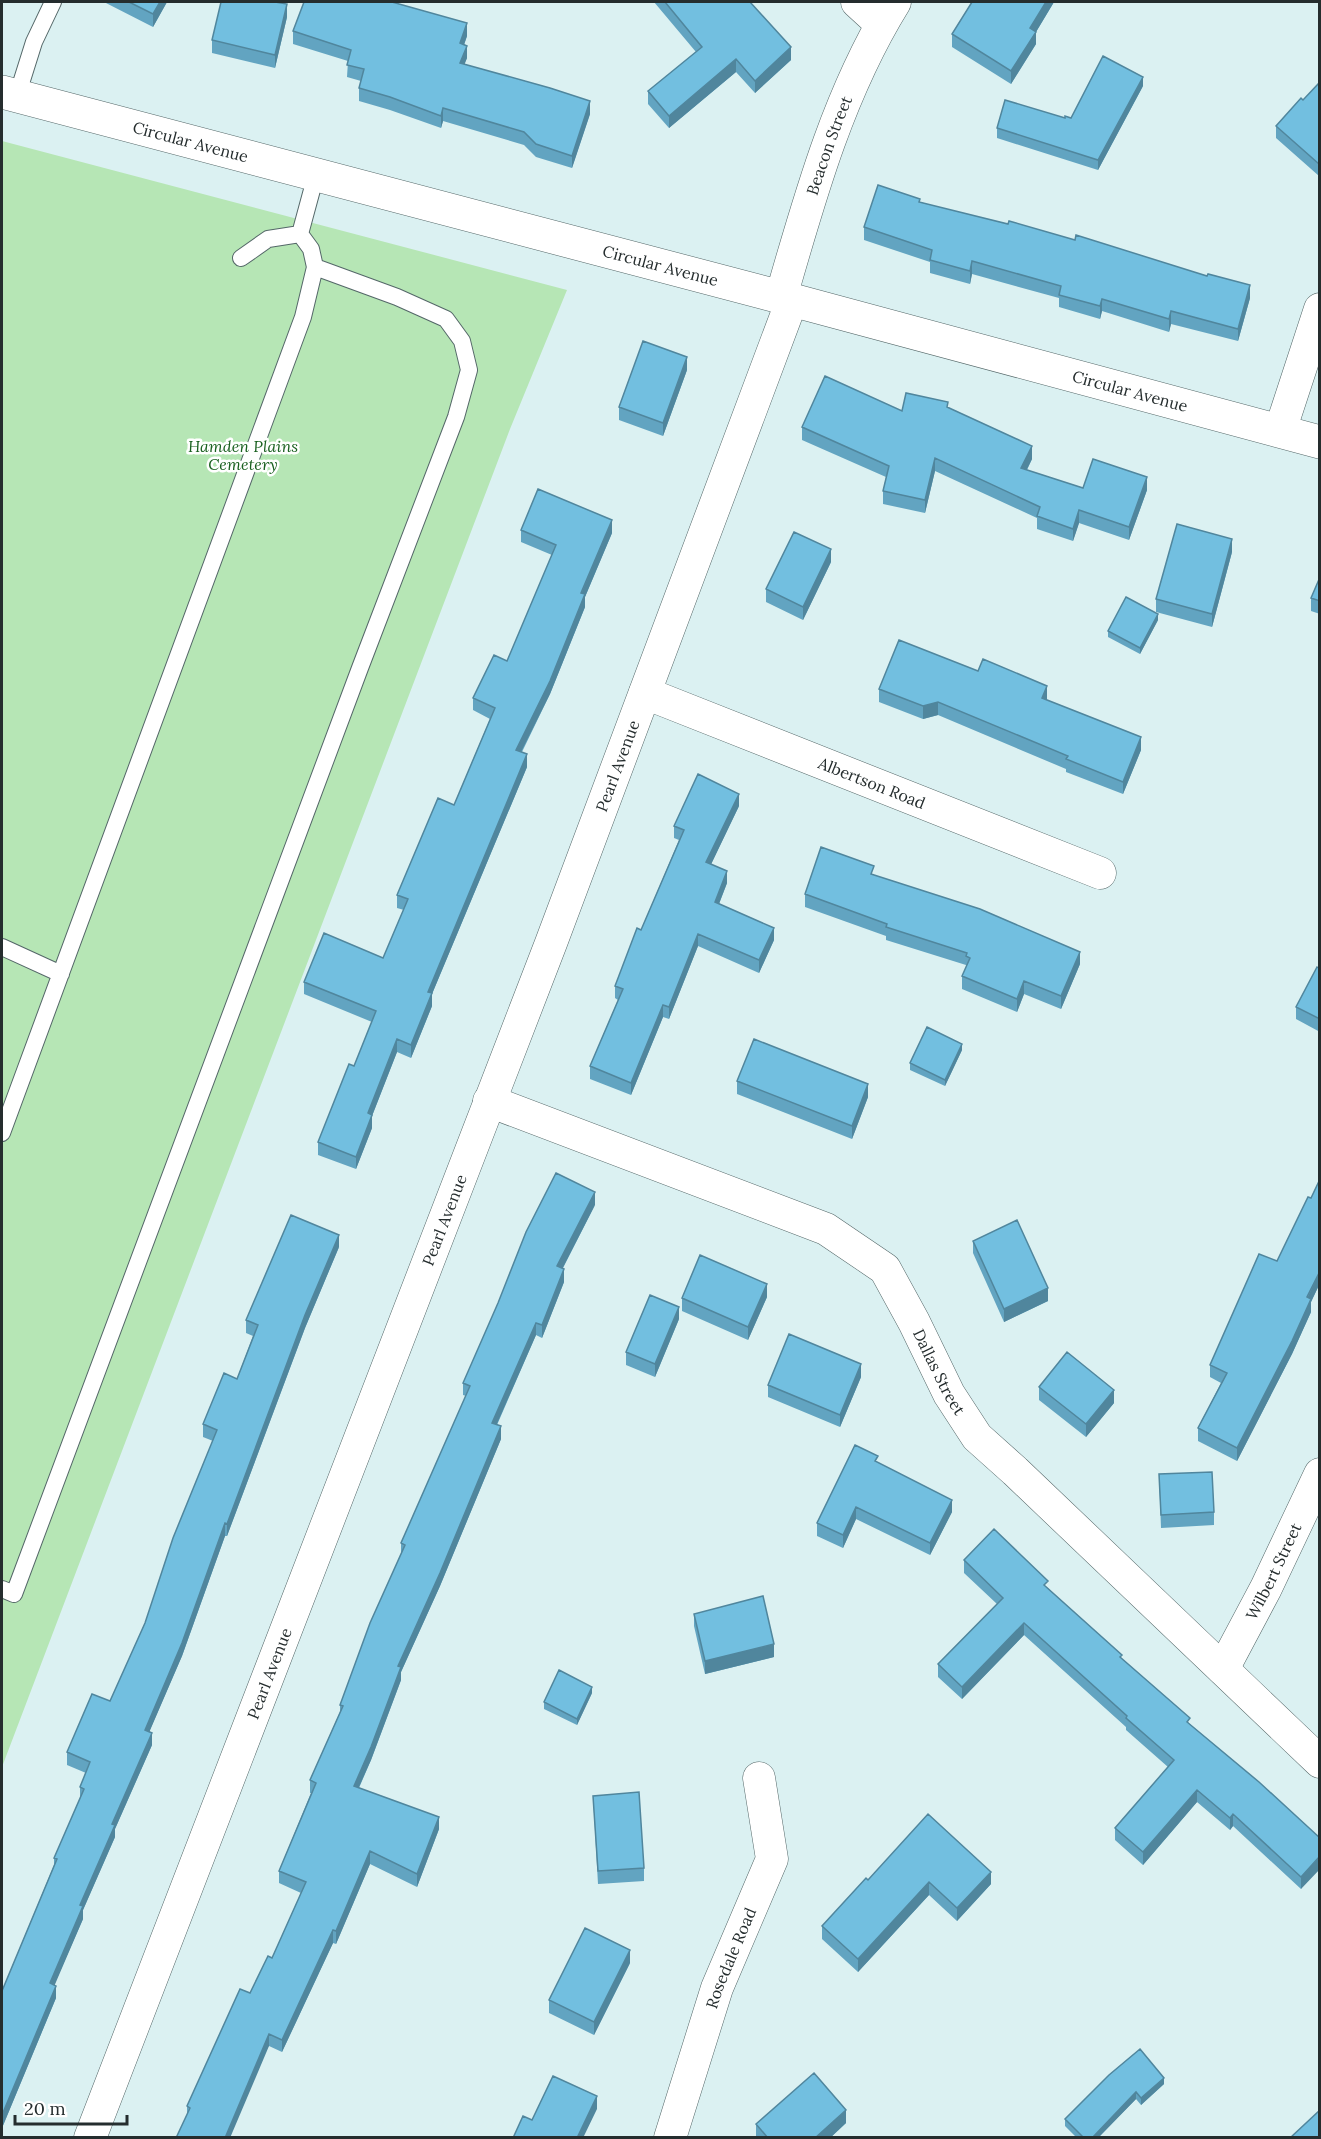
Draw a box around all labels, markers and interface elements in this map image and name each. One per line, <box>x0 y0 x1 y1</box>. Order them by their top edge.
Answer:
street label: Beacon Street <box>802 92 856 197</box>
street label: Circular Avenue <box>131 117 251 167</box>
street label: Circular Avenue <box>601 241 721 290</box>
street label: Circular Avenue <box>1070 366 1190 416</box>
park label: Hamden Plains Cemetery <box>188 436 298 474</box>
street label: Pearl Avenue <box>591 717 644 814</box>
street label: Albertson Road <box>814 752 929 813</box>
street label: Pearl Avenue <box>418 1171 471 1268</box>
street label: Dallas Street <box>909 1325 970 1419</box>
street label: Wilbert Street <box>1241 1519 1306 1623</box>
street label: Pearl Avenue <box>243 1625 296 1722</box>
street label: Rosedale Road <box>701 1904 760 2011</box>
scale bar <box>15 2088 128 2126</box>
text: 20 m <box>24 2097 66 2120</box>

